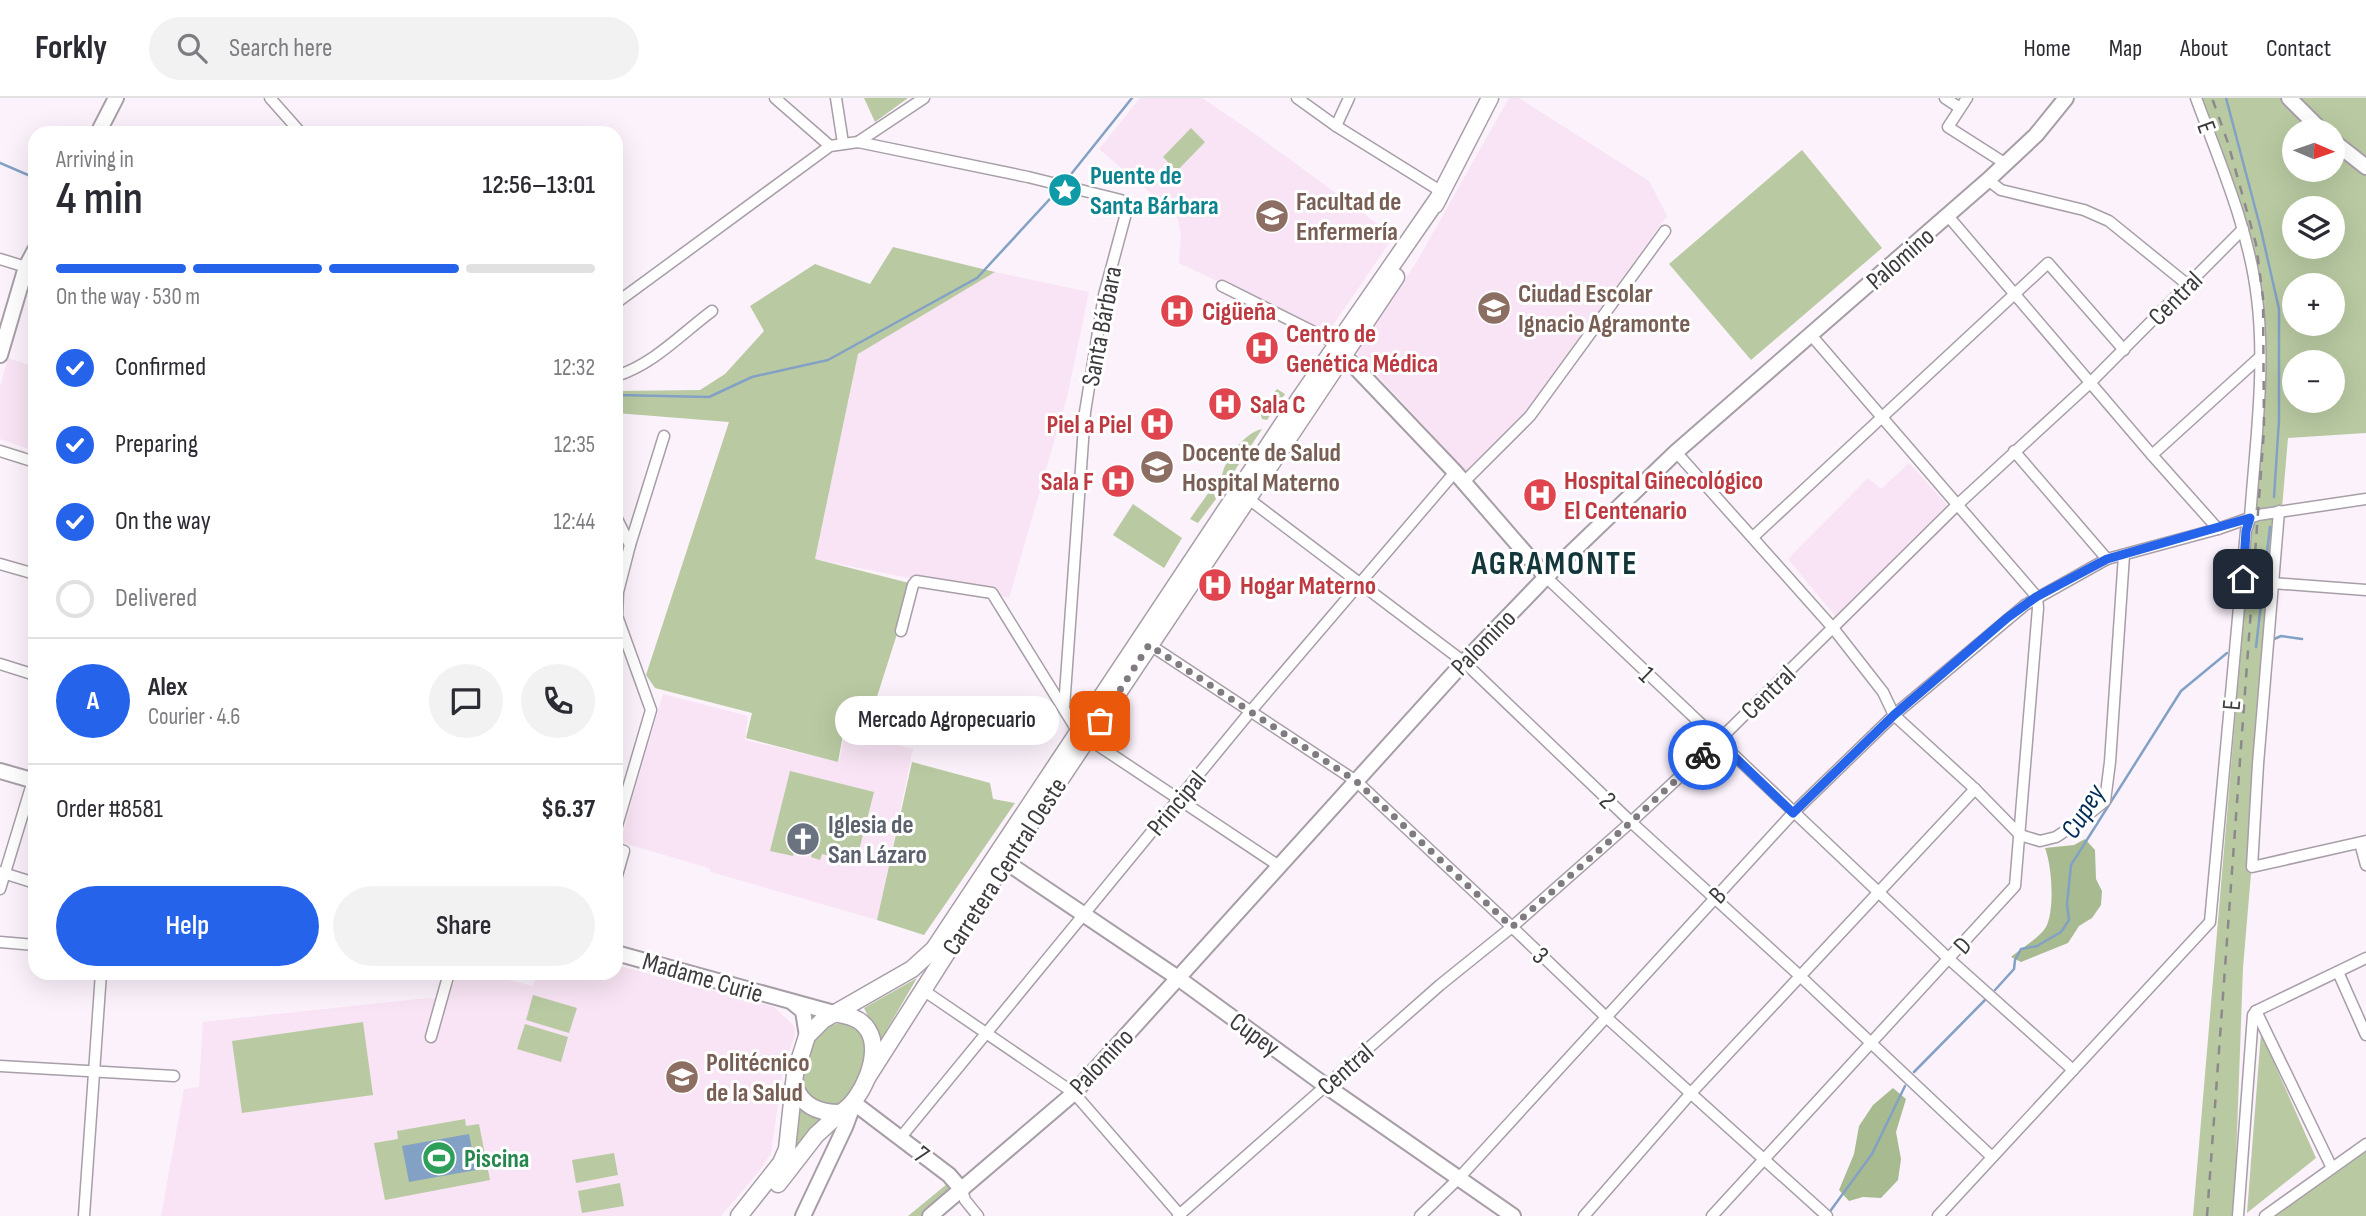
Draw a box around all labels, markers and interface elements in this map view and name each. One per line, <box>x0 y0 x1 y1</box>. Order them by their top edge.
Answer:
search box <box>149 17 639 80</box>
text: Forkly <box>35 28 107 68</box>
icon: search <box>173 29 211 67</box>
text: Search here <box>229 33 332 64</box>
text: Home <box>2023 34 2071 63</box>
text: Map <box>2109 34 2142 63</box>
text: About <box>2180 34 2228 63</box>
text: Contact <box>2266 34 2331 63</box>
street label: E <box>2189 117 2222 138</box>
north arrow <box>2282 119 2345 182</box>
map controls <box>2282 119 2345 413</box>
text: Arriving in <box>56 146 134 174</box>
place label: Puente de Santa Bárbara <box>1090 161 1219 222</box>
text: 12:56–13:01 <box>482 170 595 201</box>
place icon: Puente de Santa Bárbara <box>1046 171 1084 209</box>
text: 4 min <box>56 172 143 227</box>
place label: Facultad de Enfermería <box>1296 187 1401 248</box>
button: layers <box>2282 196 2345 259</box>
school or university icon: Facultad de Enfermería <box>1253 197 1291 235</box>
street label: Palomino <box>1861 221 1941 297</box>
street label: Santa Bárbara <box>1076 264 1129 389</box>
street label: Central <box>2142 265 2210 333</box>
button: + <box>2282 273 2345 336</box>
place label: Ciudad Escolar Ignacio Agramonte <box>1518 279 1690 340</box>
text: On the way · 530 m <box>56 283 200 311</box>
school or university icon: Ciudad Escolar Ignacio Agramonte <box>1475 289 1513 327</box>
hospital icon: Cigüeña <box>1158 292 1196 330</box>
place label: Cigüeña <box>1202 297 1276 328</box>
place label: Centro de Genética Médica <box>1286 319 1438 380</box>
hospital icon: Centro de Genética Médica <box>1243 329 1281 367</box>
icon: check <box>56 349 94 387</box>
button: − <box>2282 350 2345 413</box>
text: Confirmed <box>115 352 206 383</box>
text: 12:32 <box>554 354 595 382</box>
hospital icon: Sala C <box>1206 385 1244 423</box>
place label: Sala C <box>1250 390 1306 421</box>
hospital icon: Piel a Piel <box>1138 405 1176 443</box>
place label: Piel a Piel <box>1046 410 1132 441</box>
icon: check <box>56 426 94 464</box>
text: Preparing <box>115 429 198 460</box>
text: 12:35 <box>554 431 595 459</box>
place label: Docente de Salud Hospital Materno <box>1182 438 1341 499</box>
school or university icon: Docente de Salud Hospital Materno <box>1138 448 1176 486</box>
hospital icon: Sala F <box>1099 462 1137 500</box>
place label: Hospital Ginecológico El Centenario <box>1564 466 1763 527</box>
place label: Sala F <box>1041 467 1094 498</box>
hospital icon: Hospital Ginecológico El Centenario <box>1521 476 1559 514</box>
icon: check <box>56 503 94 541</box>
text: On the way <box>115 506 211 537</box>
text: 12:44 <box>554 508 595 536</box>
district label: AGRAMONTE <box>1470 544 1639 584</box>
pin <box>2213 549 2273 609</box>
icon: home <box>2224 560 2262 598</box>
hospital icon: Hogar Materno <box>1196 566 1234 604</box>
place label: Hogar Materno <box>1240 571 1376 602</box>
text: Delivered <box>115 583 197 614</box>
street label: Palomino <box>1445 604 1523 682</box>
street label: Central <box>1735 660 1803 726</box>
street label: 1 <box>1632 661 1660 689</box>
button: chat <box>429 664 503 738</box>
button: phone <box>521 664 595 738</box>
text: Alex <box>148 672 188 703</box>
text: A <box>87 686 99 717</box>
pin <box>1070 691 1130 751</box>
callout: Mercado Agropecuario <box>834 696 1058 746</box>
street label: E <box>2217 698 2248 712</box>
icon: bag <box>1081 702 1119 740</box>
text: Courier · 4.6 <box>148 703 240 731</box>
text: Mercado Agropecuario <box>858 706 1036 734</box>
courier <box>1668 720 1738 790</box>
icon: bike <box>1684 736 1722 774</box>
street label: Principal <box>1141 765 1213 843</box>
street label: Carretera Central Oeste <box>936 772 1074 961</box>
water label: Cupey <box>2054 778 2113 845</box>
street label: 2 <box>1592 786 1622 816</box>
text: Order #8581 <box>56 794 163 825</box>
text: $6.37 <box>541 794 595 825</box>
place label: Iglesia de San Lázaro <box>828 810 927 871</box>
church icon: Iglesia de San Lázaro <box>784 820 822 858</box>
street label: B <box>1703 881 1733 911</box>
button: Help <box>56 886 319 966</box>
button: Share <box>333 886 595 966</box>
street label: D <box>1947 931 1979 961</box>
street label: 3 <box>1525 941 1555 971</box>
street label: Madame Curie <box>639 946 766 1010</box>
street label: Cupey <box>1223 1007 1285 1064</box>
street label: Palomino <box>1064 1022 1141 1102</box>
street label: Central <box>1312 1037 1380 1103</box>
place label: Politécnico de la Salud <box>706 1048 810 1109</box>
school or university icon: Politécnico de la Salud <box>663 1058 701 1096</box>
sports icon: Piscina <box>420 1139 458 1177</box>
street label: 7 <box>907 1140 935 1171</box>
place label: Piscina <box>464 1144 529 1175</box>

